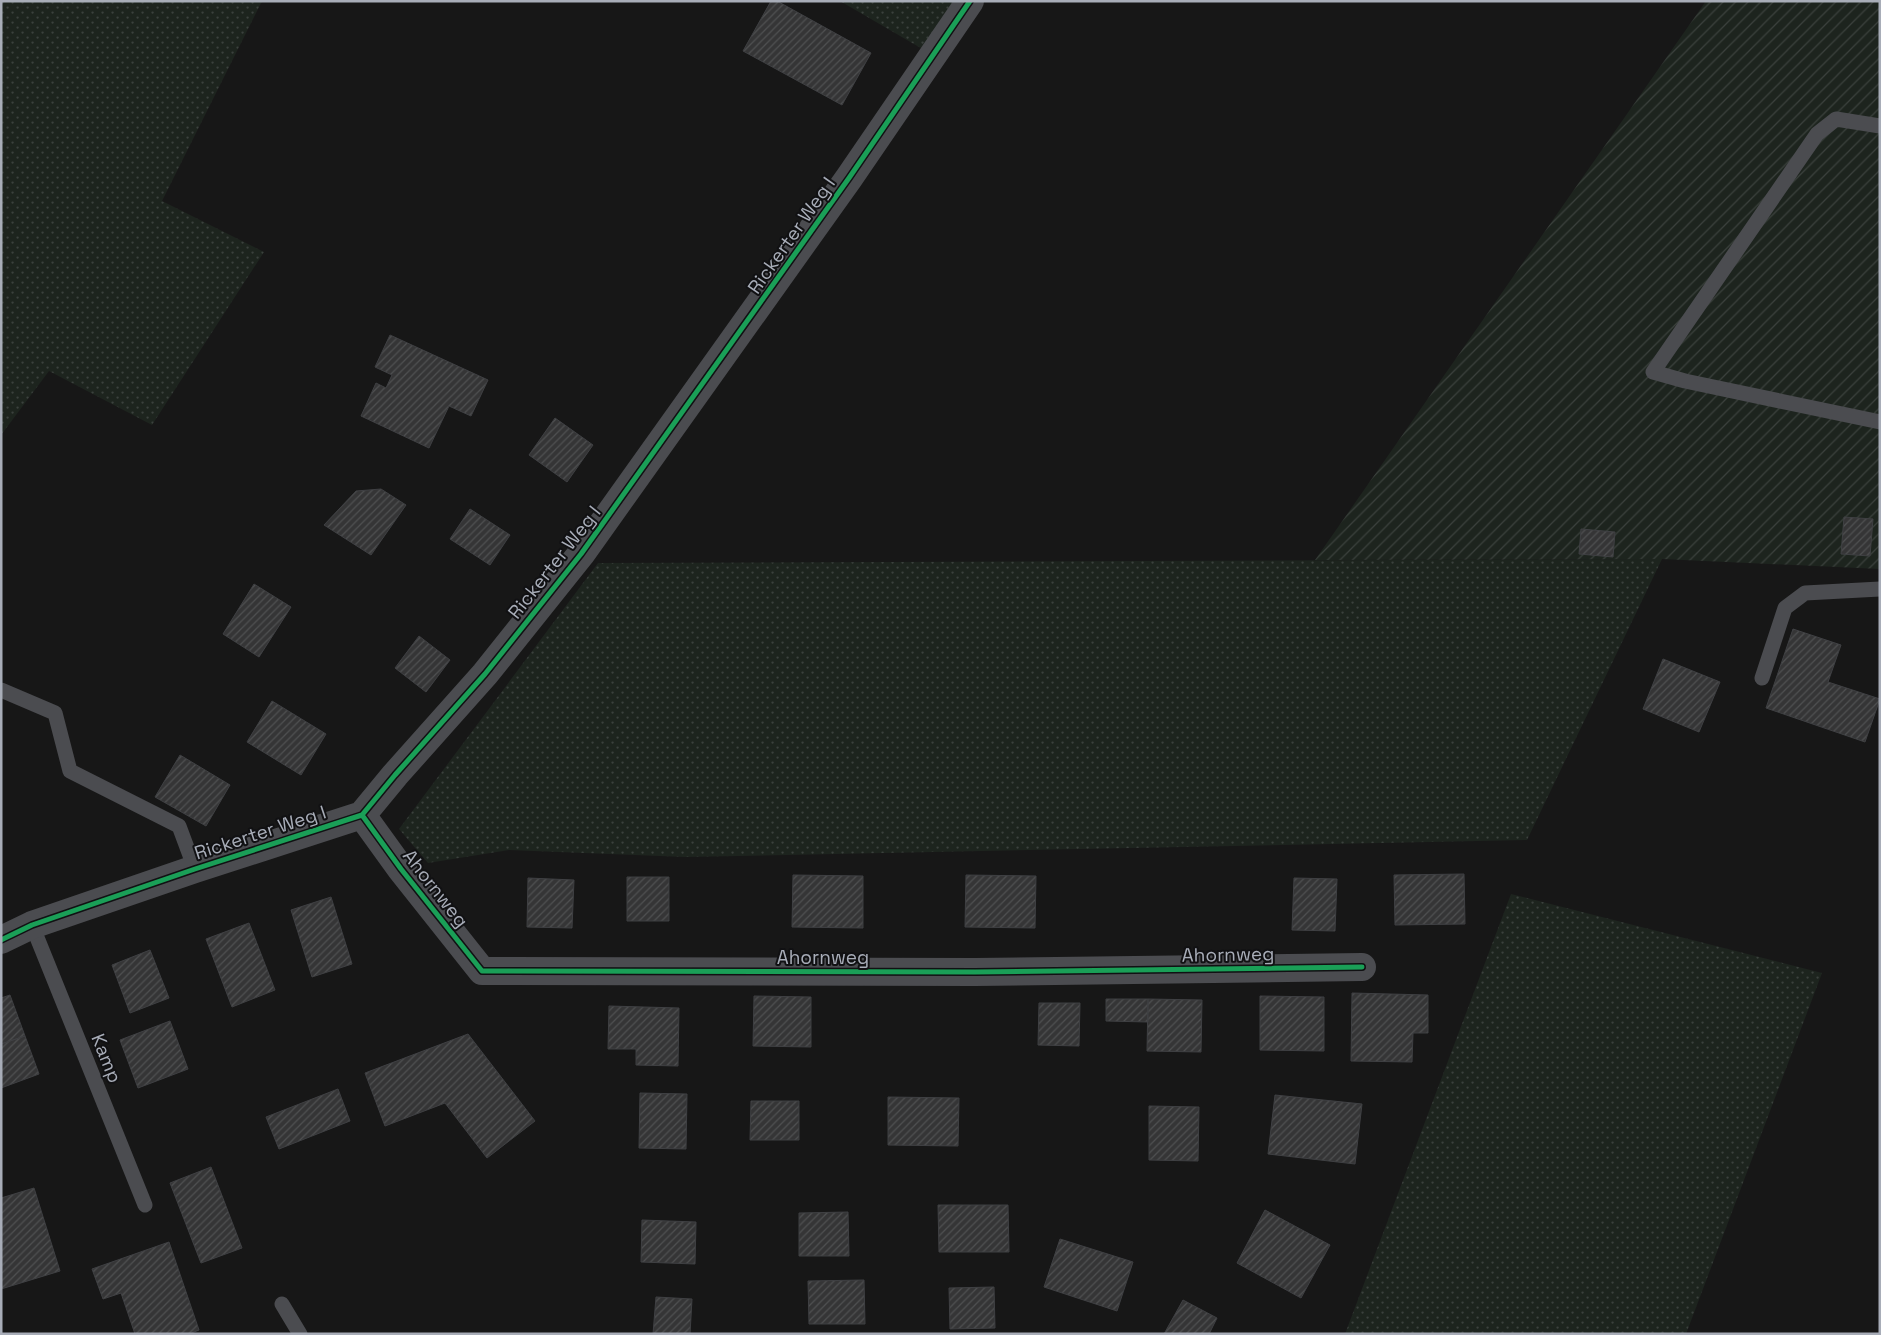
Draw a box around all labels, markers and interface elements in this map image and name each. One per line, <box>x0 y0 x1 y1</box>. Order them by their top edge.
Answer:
street label: Rickerter Weg I <box>742 172 841 299</box>
street label: Rickerter Weg I <box>502 501 606 624</box>
street label: Rickerter Weg I <box>191 799 329 866</box>
street label: Ahornweg <box>397 844 474 932</box>
street label: Ahornweg <box>1182 941 1275 968</box>
street label: Ahornweg <box>777 945 869 970</box>
street label: Kamp <box>85 1030 128 1087</box>

